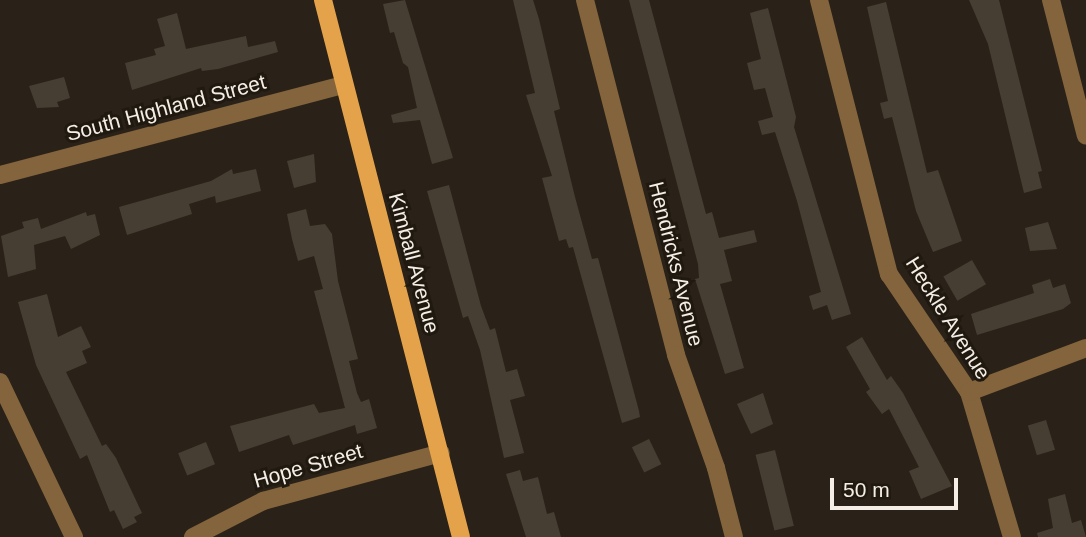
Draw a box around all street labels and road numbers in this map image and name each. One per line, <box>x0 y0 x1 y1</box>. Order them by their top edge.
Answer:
street label: South Highland Street <box>64 69 268 147</box>
street label: Hendricks Avenue <box>643 178 709 350</box>
street label: Kimball Avenue <box>383 189 445 337</box>
street label: Heckle Avenue <box>900 252 996 384</box>
street label: Hope Street <box>251 438 365 494</box>

